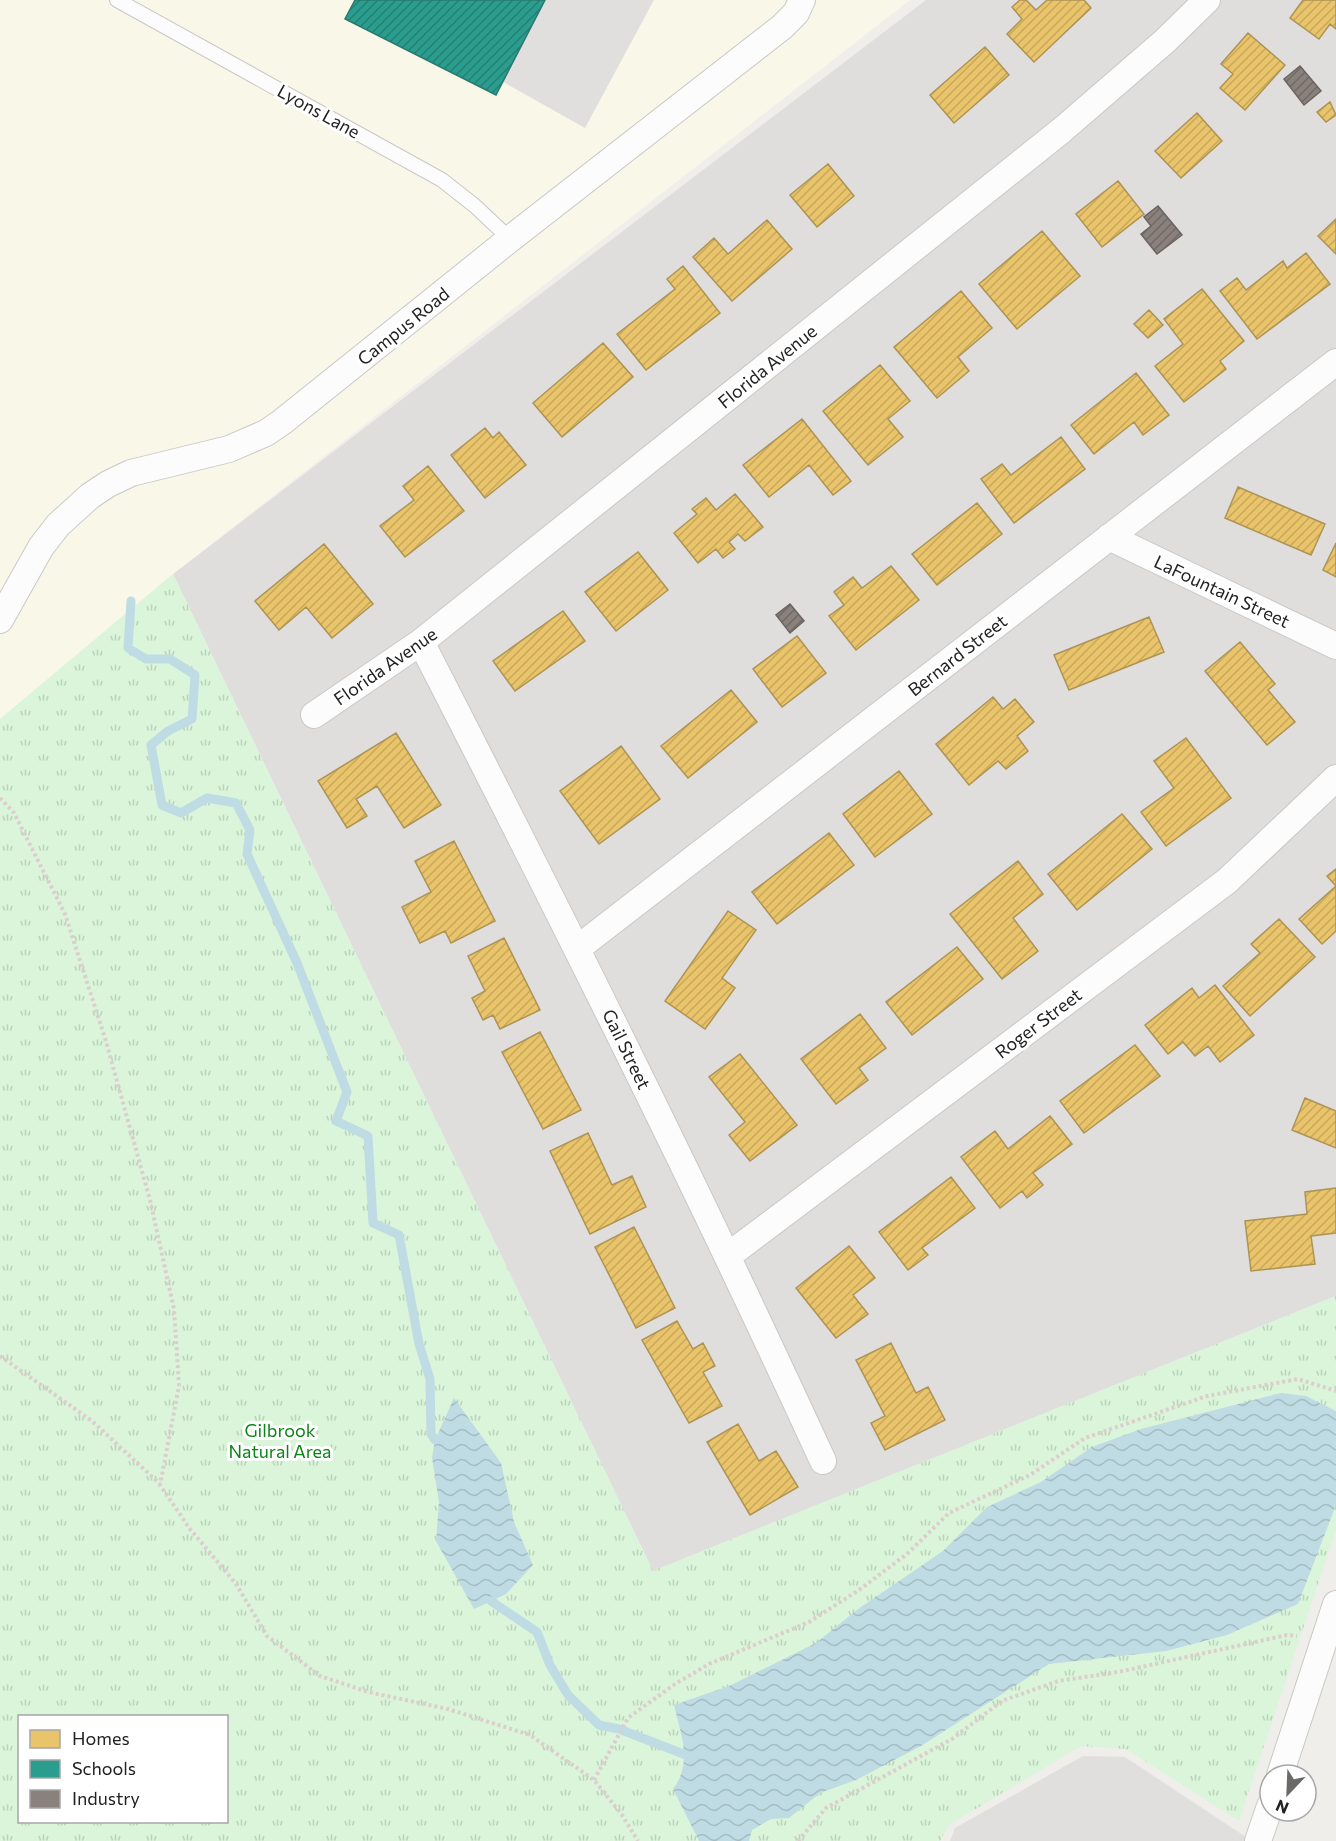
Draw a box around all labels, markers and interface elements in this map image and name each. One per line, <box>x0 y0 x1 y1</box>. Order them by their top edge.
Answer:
street label: Lyons Lane <box>274 79 364 143</box>
street label: Campus Road <box>353 282 453 370</box>
street label: Florida Avenue <box>713 319 821 413</box>
street label: LaFountain Street <box>1151 550 1293 632</box>
street label: Bernard Street <box>903 610 1011 700</box>
street label: Florida Avenue <box>329 622 441 710</box>
street label: Roger Street <box>990 983 1086 1063</box>
street label: Gail Street <box>598 1005 656 1093</box>
park label: Gilbrook Natural Area <box>228 1419 332 1462</box>
legend <box>18 1715 228 1823</box>
text: Homes <box>72 1727 130 1749</box>
text: Schools <box>72 1757 136 1779</box>
north arrow <box>1258 1763 1318 1823</box>
text: Industry <box>72 1787 140 1809</box>
text: N <box>1273 1796 1291 1818</box>

